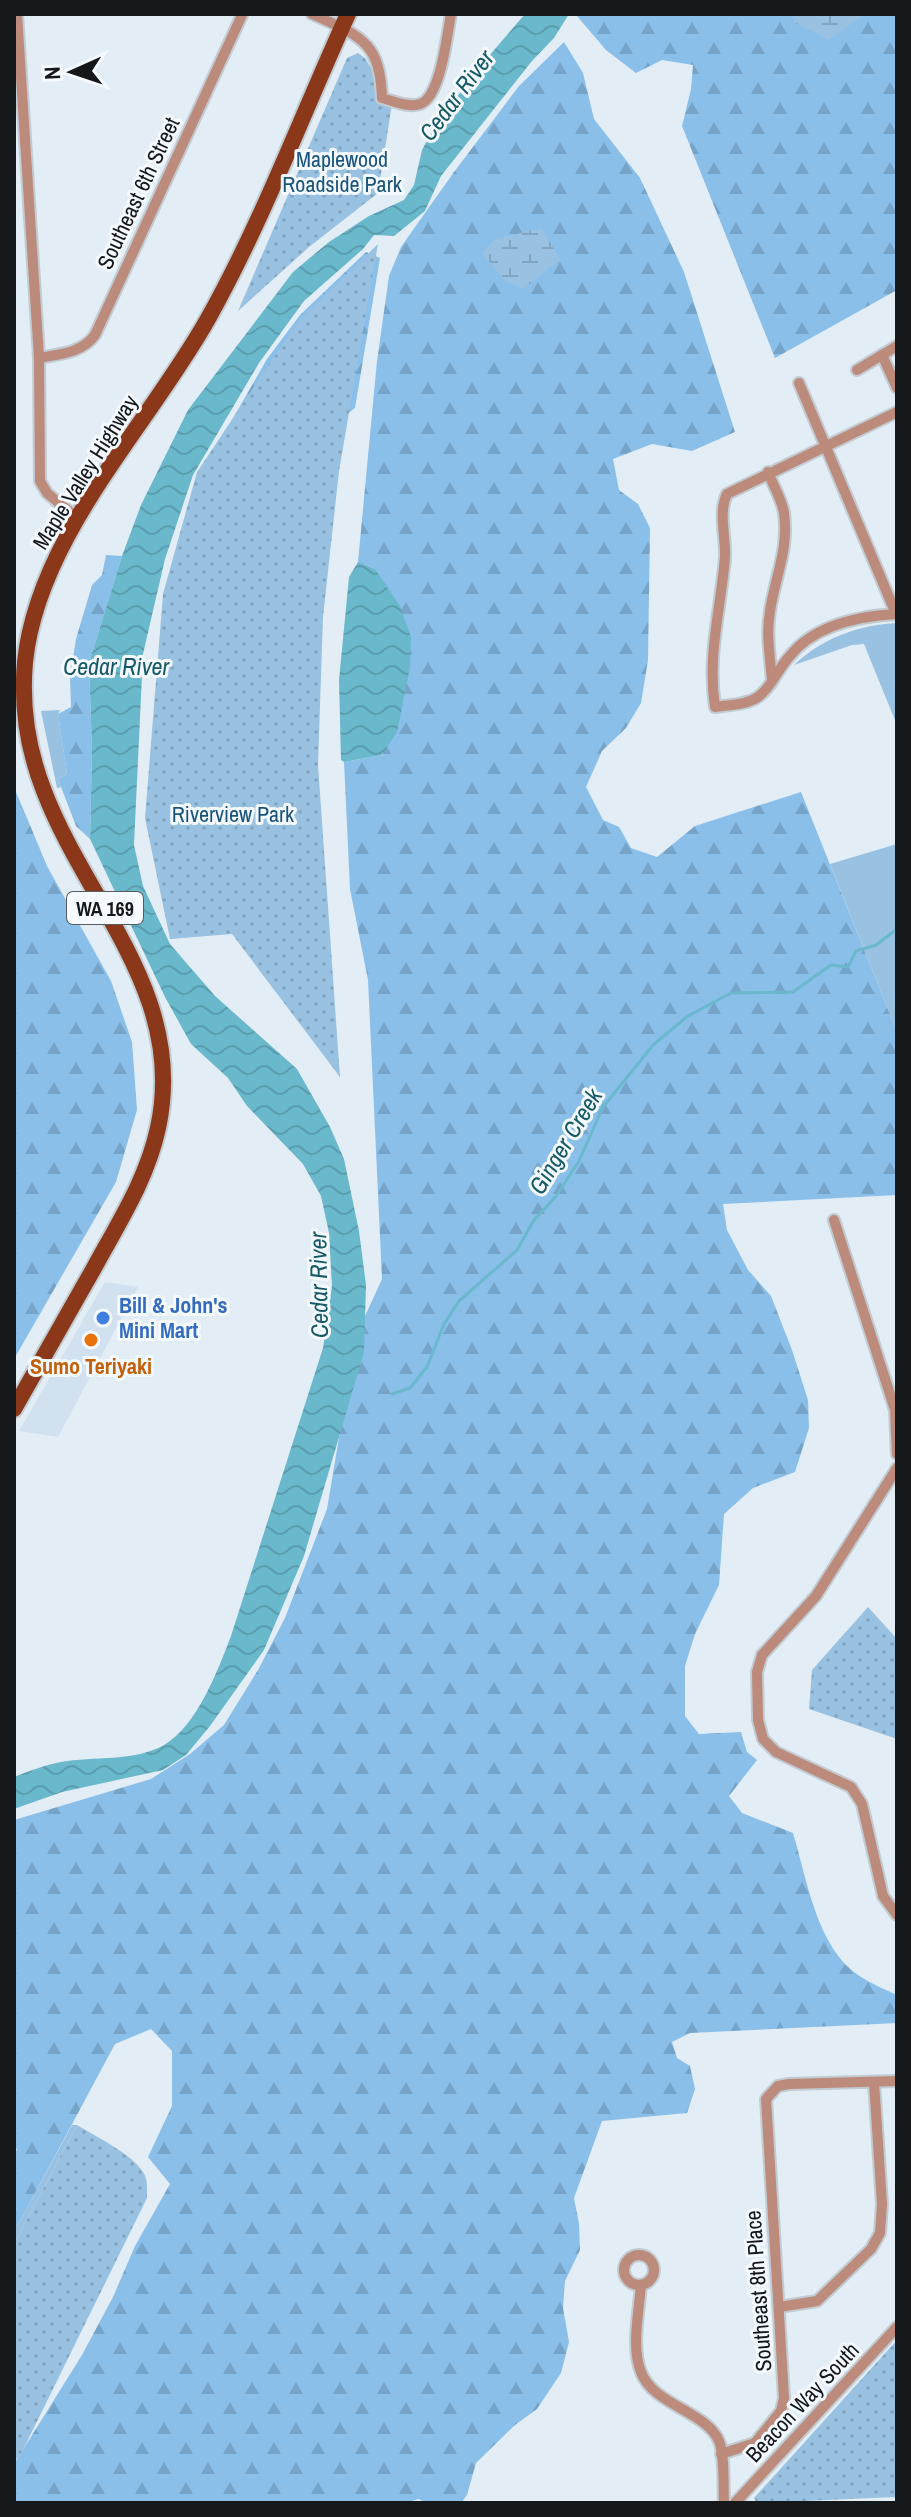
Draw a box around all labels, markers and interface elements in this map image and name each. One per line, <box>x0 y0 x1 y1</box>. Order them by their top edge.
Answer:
north arrow <box>32 32 112 112</box>
water label: Cedar River <box>411 42 502 147</box>
text: N <box>37 66 67 80</box>
street label: Southeast 6th Street <box>90 112 186 274</box>
park label: Maplewood Roadside Park <box>282 144 403 199</box>
street label: Maple Valley Highway <box>25 389 145 555</box>
water label: Cedar River <box>63 650 170 682</box>
park label: Riverview Park <box>172 799 295 829</box>
road number: WA 169 <box>67 892 143 924</box>
water label: Ginger Creek <box>521 1081 610 1200</box>
water label: Cedar River <box>301 1230 335 1338</box>
place label: Bill & John's Mini Mart <box>119 1290 228 1345</box>
marker: Bill & John's Mini Mart <box>94 1309 112 1327</box>
marker: Sumo Teriyaki <box>82 1331 100 1349</box>
place label: Sumo Teriyaki <box>30 1351 152 1381</box>
street label: Southeast 8th Place <box>737 2209 779 2373</box>
street label: Beacon Way South <box>739 2336 865 2468</box>

